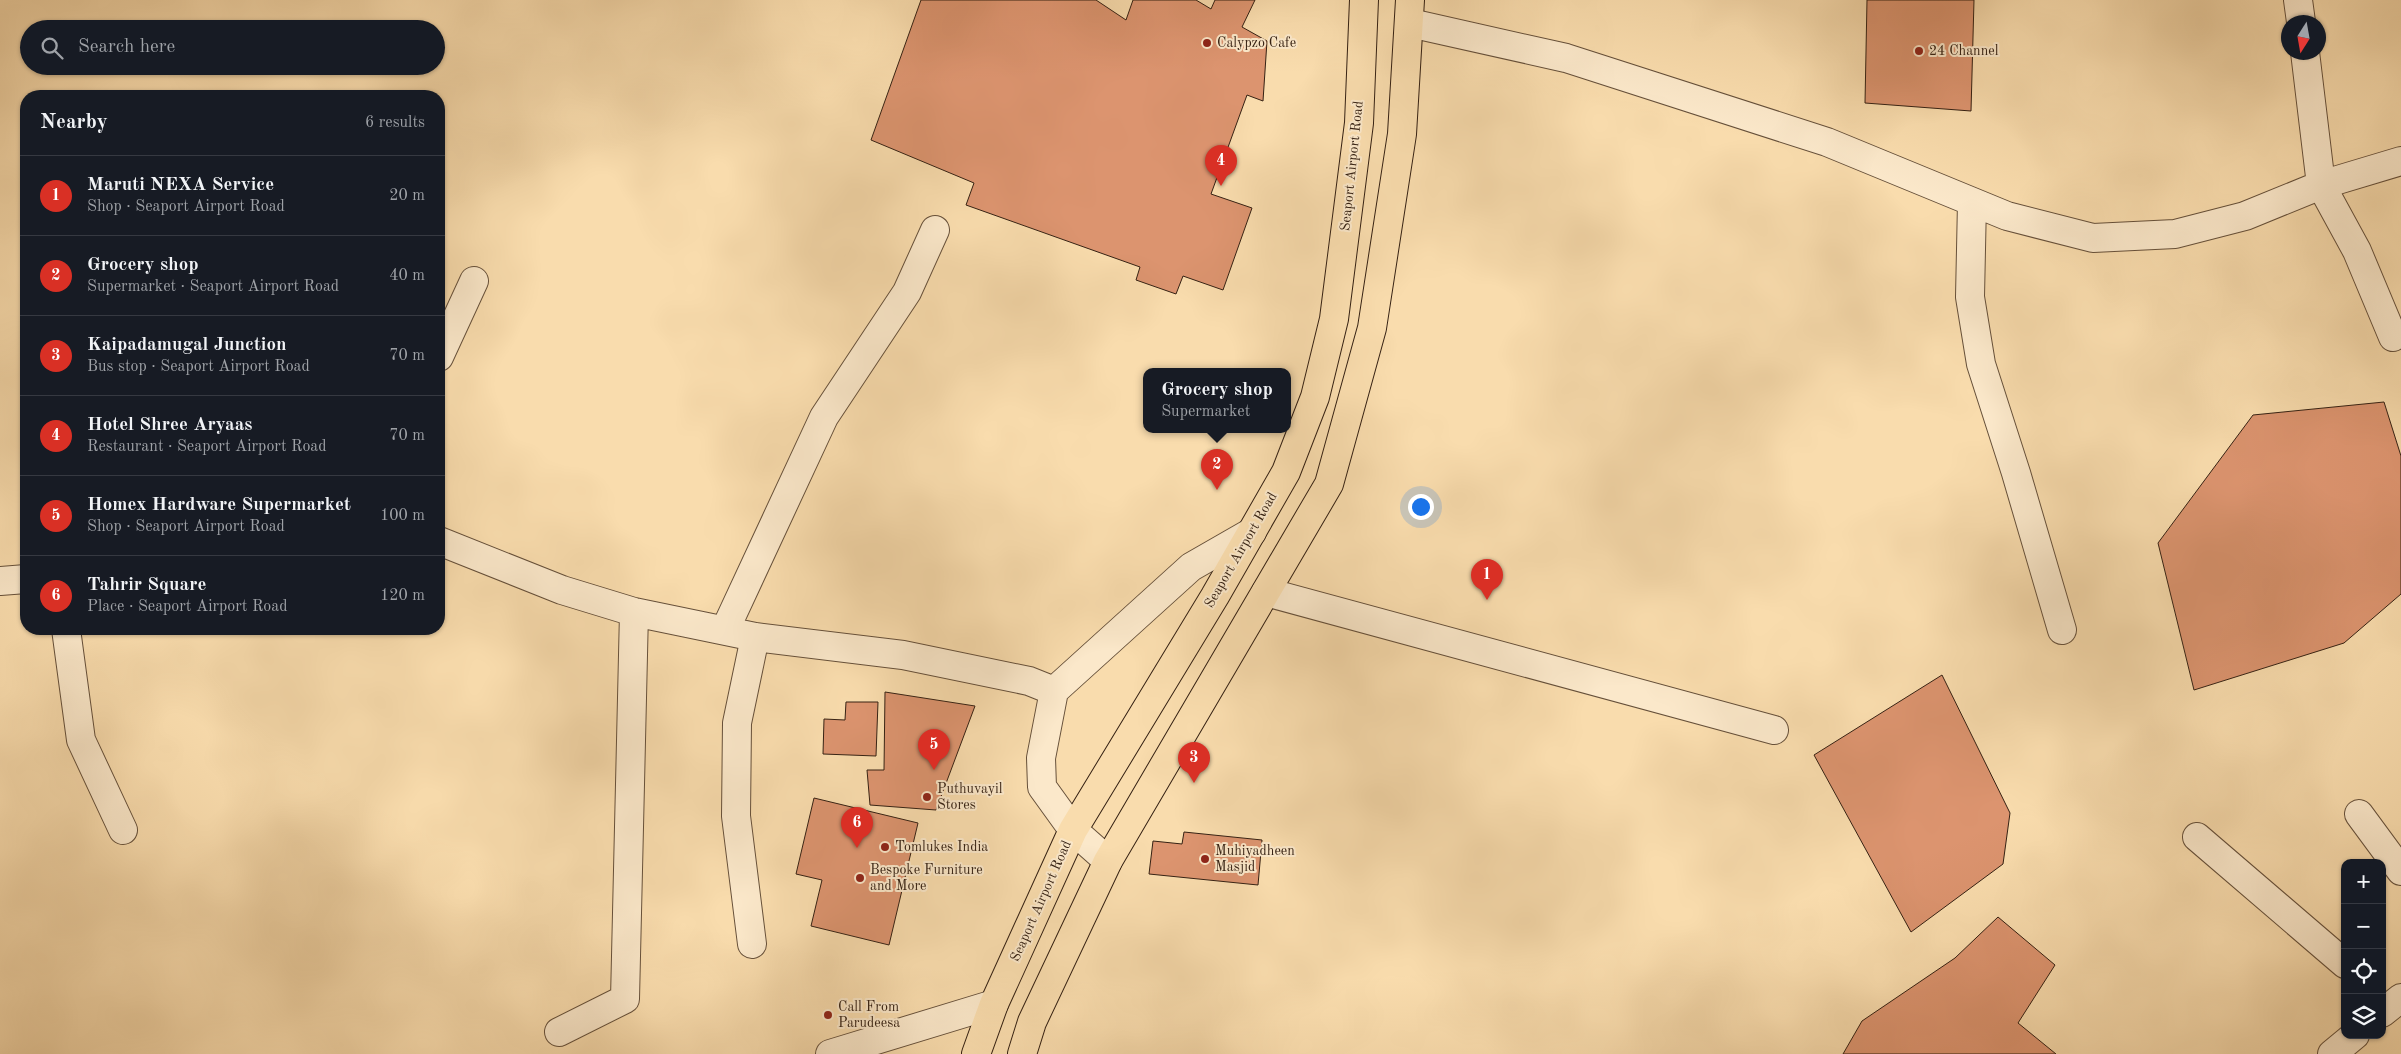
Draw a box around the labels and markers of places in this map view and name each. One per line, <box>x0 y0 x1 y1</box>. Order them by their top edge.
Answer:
place label: Calypzo Cafe <box>1217 36 1296 50</box>
marker: Calypzo Cafe <box>1201 37 1213 49</box>
place label: 24 Channel <box>1929 44 1999 58</box>
marker: 24 Channel <box>1913 45 1925 57</box>
pin: 4 <box>1205 145 1237 186</box>
pin: 2 <box>1201 449 1233 490</box>
pin: 1 <box>1471 559 1503 600</box>
pin: 5 <box>918 729 950 770</box>
pin: 3 <box>1178 742 1210 783</box>
place label: Puthuvayil Stores <box>937 782 1003 812</box>
marker: Puthuvayil Stores <box>921 791 933 803</box>
pin: 6 <box>841 807 873 848</box>
place label: Tomlukes India <box>895 840 988 854</box>
marker: Tomlukes India <box>879 841 891 853</box>
place label: Muhiyadheen Masjid <box>1215 844 1295 874</box>
marker: Muhiyadheen Masjid <box>1199 853 1211 865</box>
place label: Bespoke Furniture and More <box>870 863 983 893</box>
marker: Bespoke Furniture and More <box>854 872 866 884</box>
place label: Call From Parudeesa <box>838 1000 900 1030</box>
marker: Call From Parudeesa <box>822 1009 834 1021</box>

